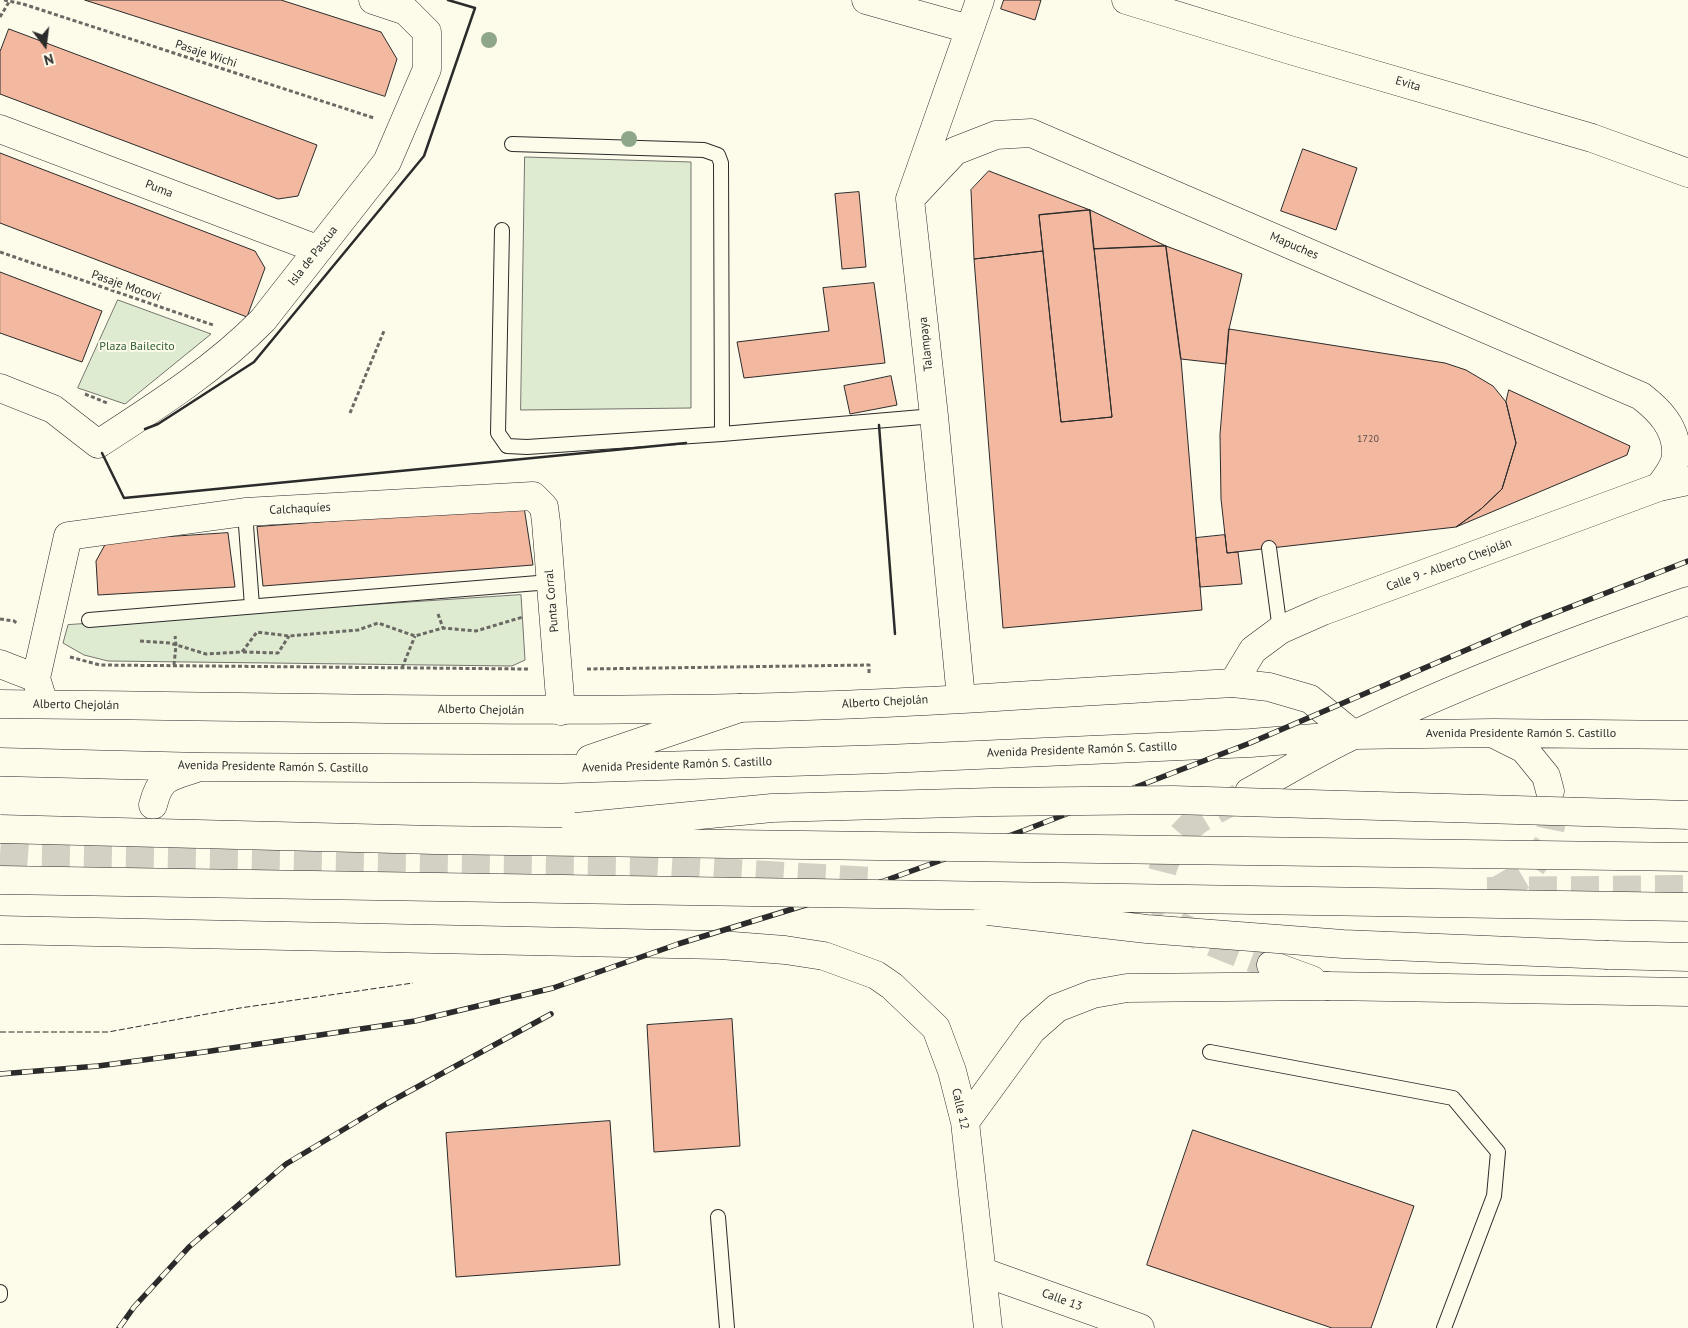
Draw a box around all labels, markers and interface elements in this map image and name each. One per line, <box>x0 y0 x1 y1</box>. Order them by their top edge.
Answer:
north arrow <box>20 20 70 70</box>
street label: Pasaje Wichi <box>173 37 239 71</box>
text: N <box>42 50 56 69</box>
street label: Evita <box>1394 74 1422 94</box>
street label: Puma <box>143 177 175 201</box>
street label: Isla de Pascua <box>285 223 341 289</box>
street label: Mapuches <box>1267 229 1321 263</box>
street label: Pasaje Mocoví <box>90 267 162 305</box>
street label: Talampaya <box>916 316 936 372</box>
park label: Plaza Bailecito <box>99 340 175 354</box>
house number: 1720 <box>1357 433 1379 445</box>
street label: Calchaquíes <box>269 500 331 518</box>
street label: Calle 9 - Alberto Chejolán <box>1384 536 1514 594</box>
street label: Punta Corral <box>542 569 562 633</box>
street label: Alberto Chejolán <box>842 693 928 711</box>
street label: Alberto Chejolán <box>33 697 119 713</box>
street label: Alberto Chejolán <box>438 702 524 718</box>
street label: Avenida Presidente Ramón S. Castillo <box>1426 727 1616 741</box>
street label: Avenida Presidente Ramón S. Castillo <box>987 739 1177 761</box>
street label: Avenida Presidente Ramón S. Castillo <box>582 754 772 776</box>
street label: Avenida Presidente Ramón S. Castillo <box>178 758 368 776</box>
street label: Calle 12 <box>948 1087 972 1131</box>
street label: Calle 13 <box>1040 1286 1084 1314</box>

